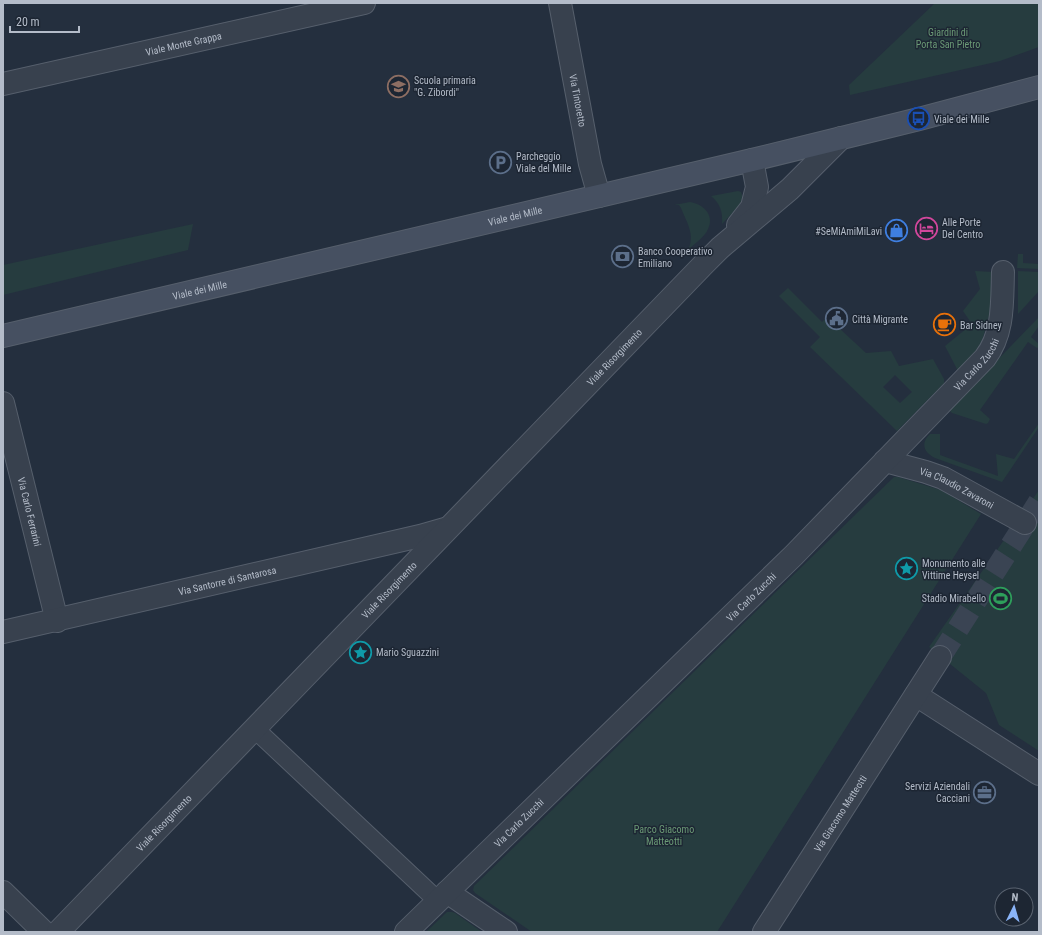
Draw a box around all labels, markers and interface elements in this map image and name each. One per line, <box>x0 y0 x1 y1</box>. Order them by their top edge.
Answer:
scale bar <box>10 8 79 34</box>
text: 20 m <box>16 15 40 29</box>
park label: Giardini di Porta San Pietro <box>916 27 980 50</box>
street label: Viale Monte Grappa <box>144 30 223 57</box>
school or university icon: Scuola primaria "G. Zibordi" <box>385 73 411 99</box>
street label: Via Tintoretto <box>568 73 588 128</box>
place label: Scuola primaria "G. Zibordi" <box>414 75 476 98</box>
bus stop icon: Viale dei Mille <box>906 106 932 132</box>
place label: Viale dei Mille <box>934 114 990 125</box>
parking icon: Parcheggio Viale del Mille <box>488 149 514 175</box>
place label: Parcheggio Viale del Mille <box>516 151 572 174</box>
street label: Viale dei Mille <box>487 204 544 227</box>
hotel icon: Alle Porte Del Centro <box>914 215 940 241</box>
place label: Alle Porte Del Centro <box>942 217 983 240</box>
shop icon: #SeMiAmiMiLavi <box>884 218 910 244</box>
place label: #SeMiAmiMiLavi <box>815 226 882 237</box>
bank icon: Banco Cooperativo Emiliano <box>610 244 636 270</box>
place label: Banco Cooperativo Emiliano <box>638 246 712 269</box>
street label: Viale dei Mille <box>171 278 228 301</box>
public building icon: Città Migrante <box>823 306 849 332</box>
cafe icon: Bar Sidney <box>931 312 957 338</box>
place label: Città Migrante <box>852 314 908 325</box>
place label: Bar Sidney <box>960 320 1002 331</box>
street label: Viale Risorgimento <box>584 326 644 387</box>
street label: Via Carlo Zucchi <box>951 337 1001 392</box>
street label: Via Claudio Zavaroni <box>919 465 996 510</box>
street label: Via Carlo Ferrarini <box>16 476 44 547</box>
place icon: Monumento alle Vittime Heysel <box>893 556 919 582</box>
place label: Monumento alle Vittime Heysel <box>922 558 986 581</box>
street label: Viale Risorgimento <box>359 559 419 620</box>
street label: Via Santorre di Santarosa <box>177 564 277 597</box>
street label: Via Carlo Zucchi <box>724 570 778 623</box>
sports icon: Stadio Mirabello <box>988 585 1014 611</box>
place label: Stadio Mirabello <box>922 593 986 604</box>
place icon: Mario Sguazzini <box>347 639 373 665</box>
place label: Mario Sguazzini <box>376 647 439 658</box>
street label: Via Giacomo Matteotti <box>811 773 869 854</box>
office icon: Servizi Aziendali Cacciani <box>972 779 998 805</box>
place label: Servizi Aziendali Cacciani <box>905 781 970 804</box>
street label: Viale Risorgimento <box>134 792 193 853</box>
street label: Via Carlo Zucchi <box>492 796 546 849</box>
park label: Parco Giacomo Matteotti <box>634 824 694 847</box>
north arrow <box>994 887 1034 927</box>
text: N <box>1011 891 1019 904</box>

